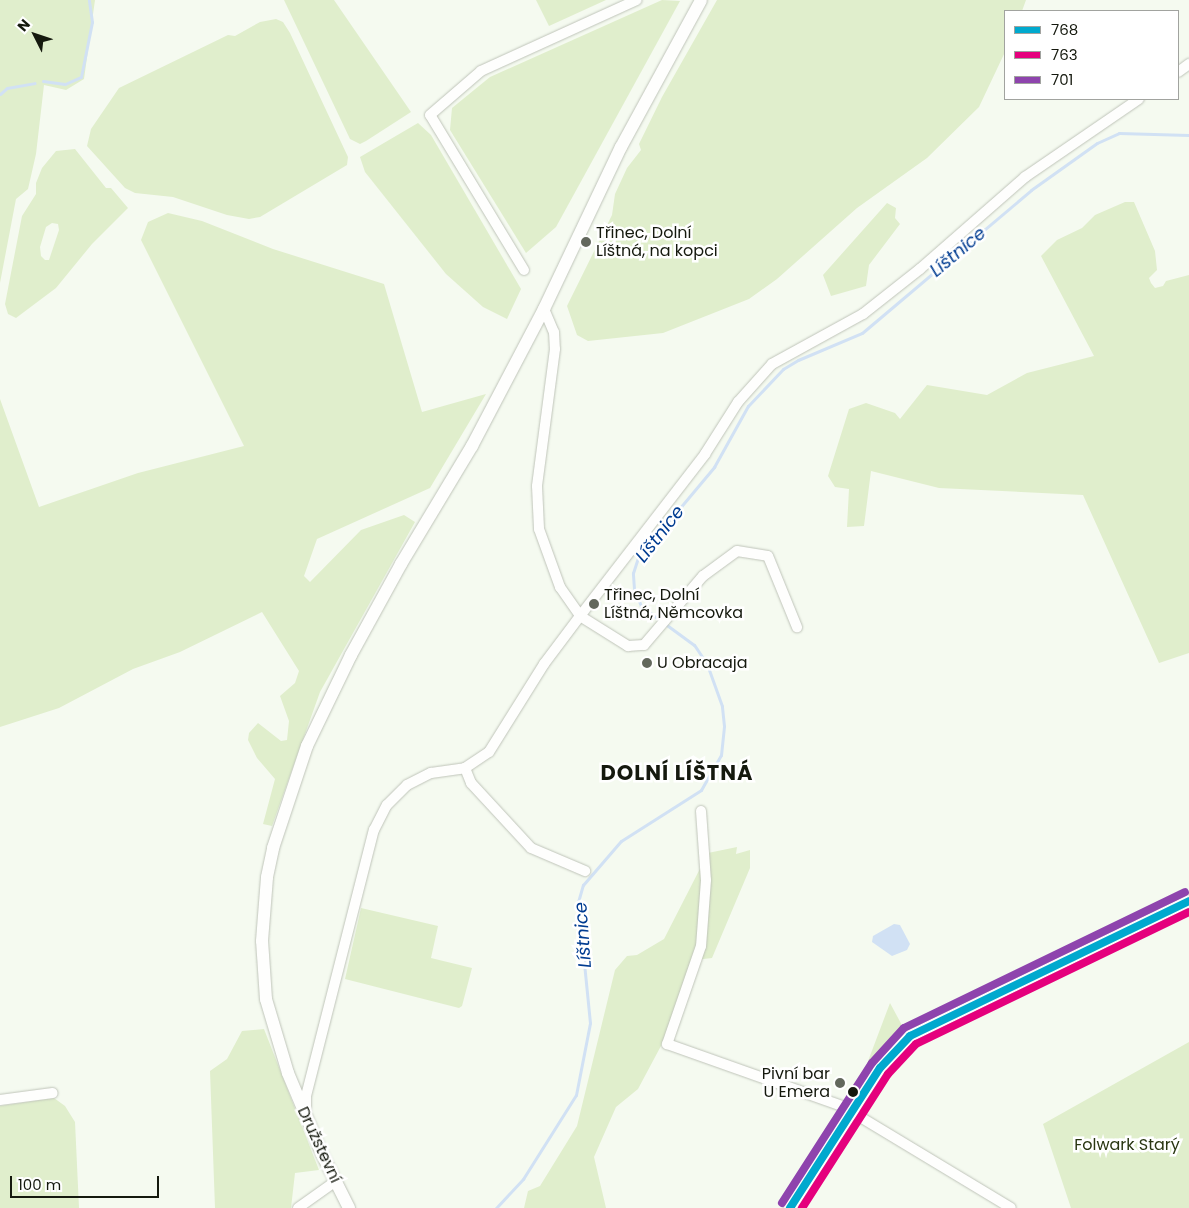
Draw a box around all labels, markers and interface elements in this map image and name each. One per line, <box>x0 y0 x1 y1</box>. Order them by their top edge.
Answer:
north arrow <box>10 10 60 60</box>
legend <box>1004 10 1179 100</box>
text: N <box>13 15 35 36</box>
text: 768 <box>1051 19 1078 40</box>
text: 763 <box>1051 44 1078 65</box>
text: 701 <box>1051 69 1073 90</box>
water label: Líštnice <box>926 222 990 282</box>
place label: Třinec, Dolní Líštná, na kopci <box>596 223 718 261</box>
marker: Třinec, Dolní Líštná, na kopci <box>580 236 592 248</box>
water label: Líštnice <box>631 501 689 567</box>
place label: Třinec, Dolní Líštná, Němcovka <box>604 585 743 623</box>
marker: Třinec, Dolní Líštná, Němcovka <box>588 598 600 610</box>
place label: U Obracaja <box>657 653 748 673</box>
marker: U Obracaja <box>641 657 653 669</box>
district label: DOLNÍ LÍŠTNÁ <box>599 760 755 786</box>
water label: Líštnice <box>570 901 596 969</box>
place label: Pivní bar U Emera <box>762 1064 830 1102</box>
marker: Pivní bar U Emera <box>834 1077 846 1089</box>
unlabelled marker <box>848 1087 858 1097</box>
street label: Družstevní <box>293 1104 345 1186</box>
park label: Folwark Starý <box>1074 1135 1180 1155</box>
scale bar <box>12 1166 161 1198</box>
text: 100 m <box>18 1174 61 1195</box>

